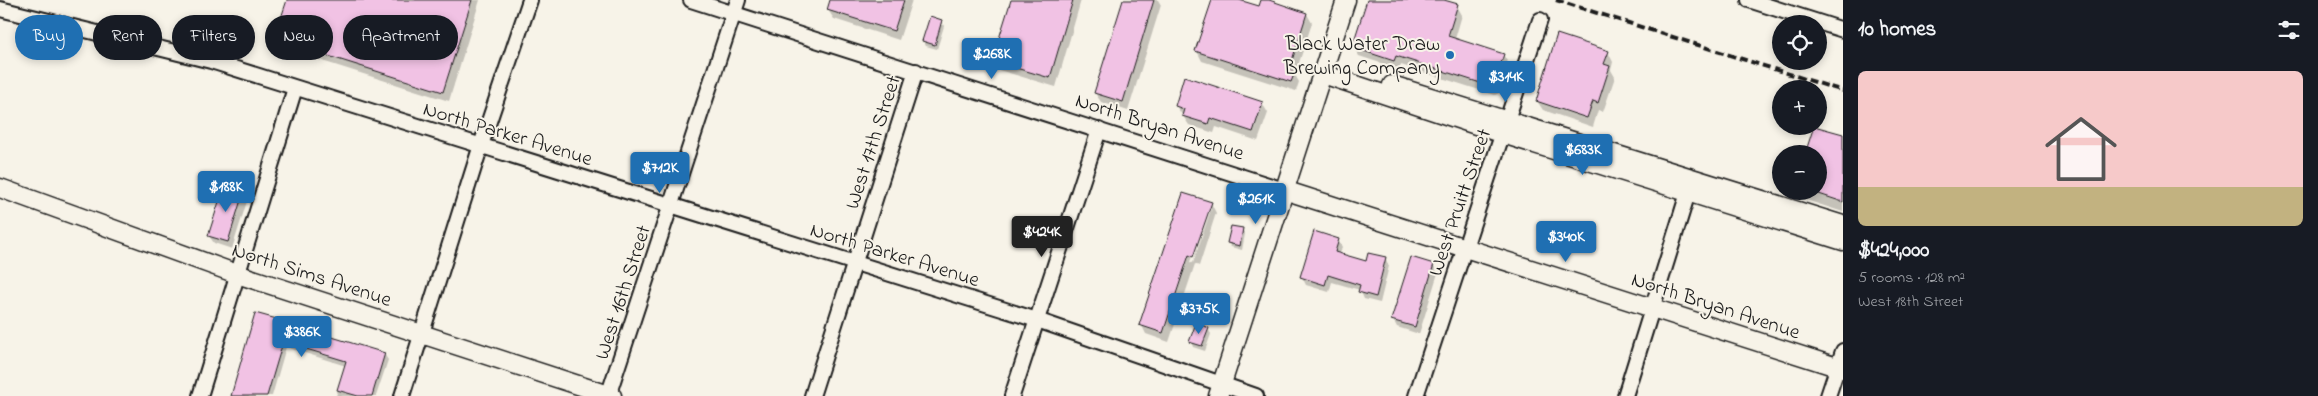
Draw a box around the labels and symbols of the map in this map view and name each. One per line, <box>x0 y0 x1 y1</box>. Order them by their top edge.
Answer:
place label: Black Water Draw Brewing Company <box>1283 30 1440 86</box>
pin: $268K <box>957 38 1027 80</box>
marker: Black Water Draw Brewing Company <box>1444 49 1456 61</box>
pin: $314K <box>1471 61 1541 103</box>
street label: West 17th Street <box>838 72 910 213</box>
street label: North Bryan Avenue <box>1070 86 1248 171</box>
street label: North Parker Avenue <box>419 95 596 175</box>
street label: West Pruitt Street <box>1422 125 1500 280</box>
pin: $683K <box>1548 134 1618 176</box>
pin: $712K <box>625 152 695 194</box>
pin: $188K <box>191 170 261 213</box>
pin: $261K <box>1221 182 1291 225</box>
street label: North Parker Avenue <box>806 216 983 296</box>
pin: $424K <box>1007 216 1077 258</box>
pin: $340K <box>1531 220 1601 263</box>
street label: West 16th Street <box>588 222 660 364</box>
street label: North Sims Avenue <box>228 236 396 316</box>
street label: North Bryan Avenue <box>1626 265 1804 350</box>
pin: $375K <box>1164 292 1234 335</box>
pin: $386K <box>267 316 337 358</box>

